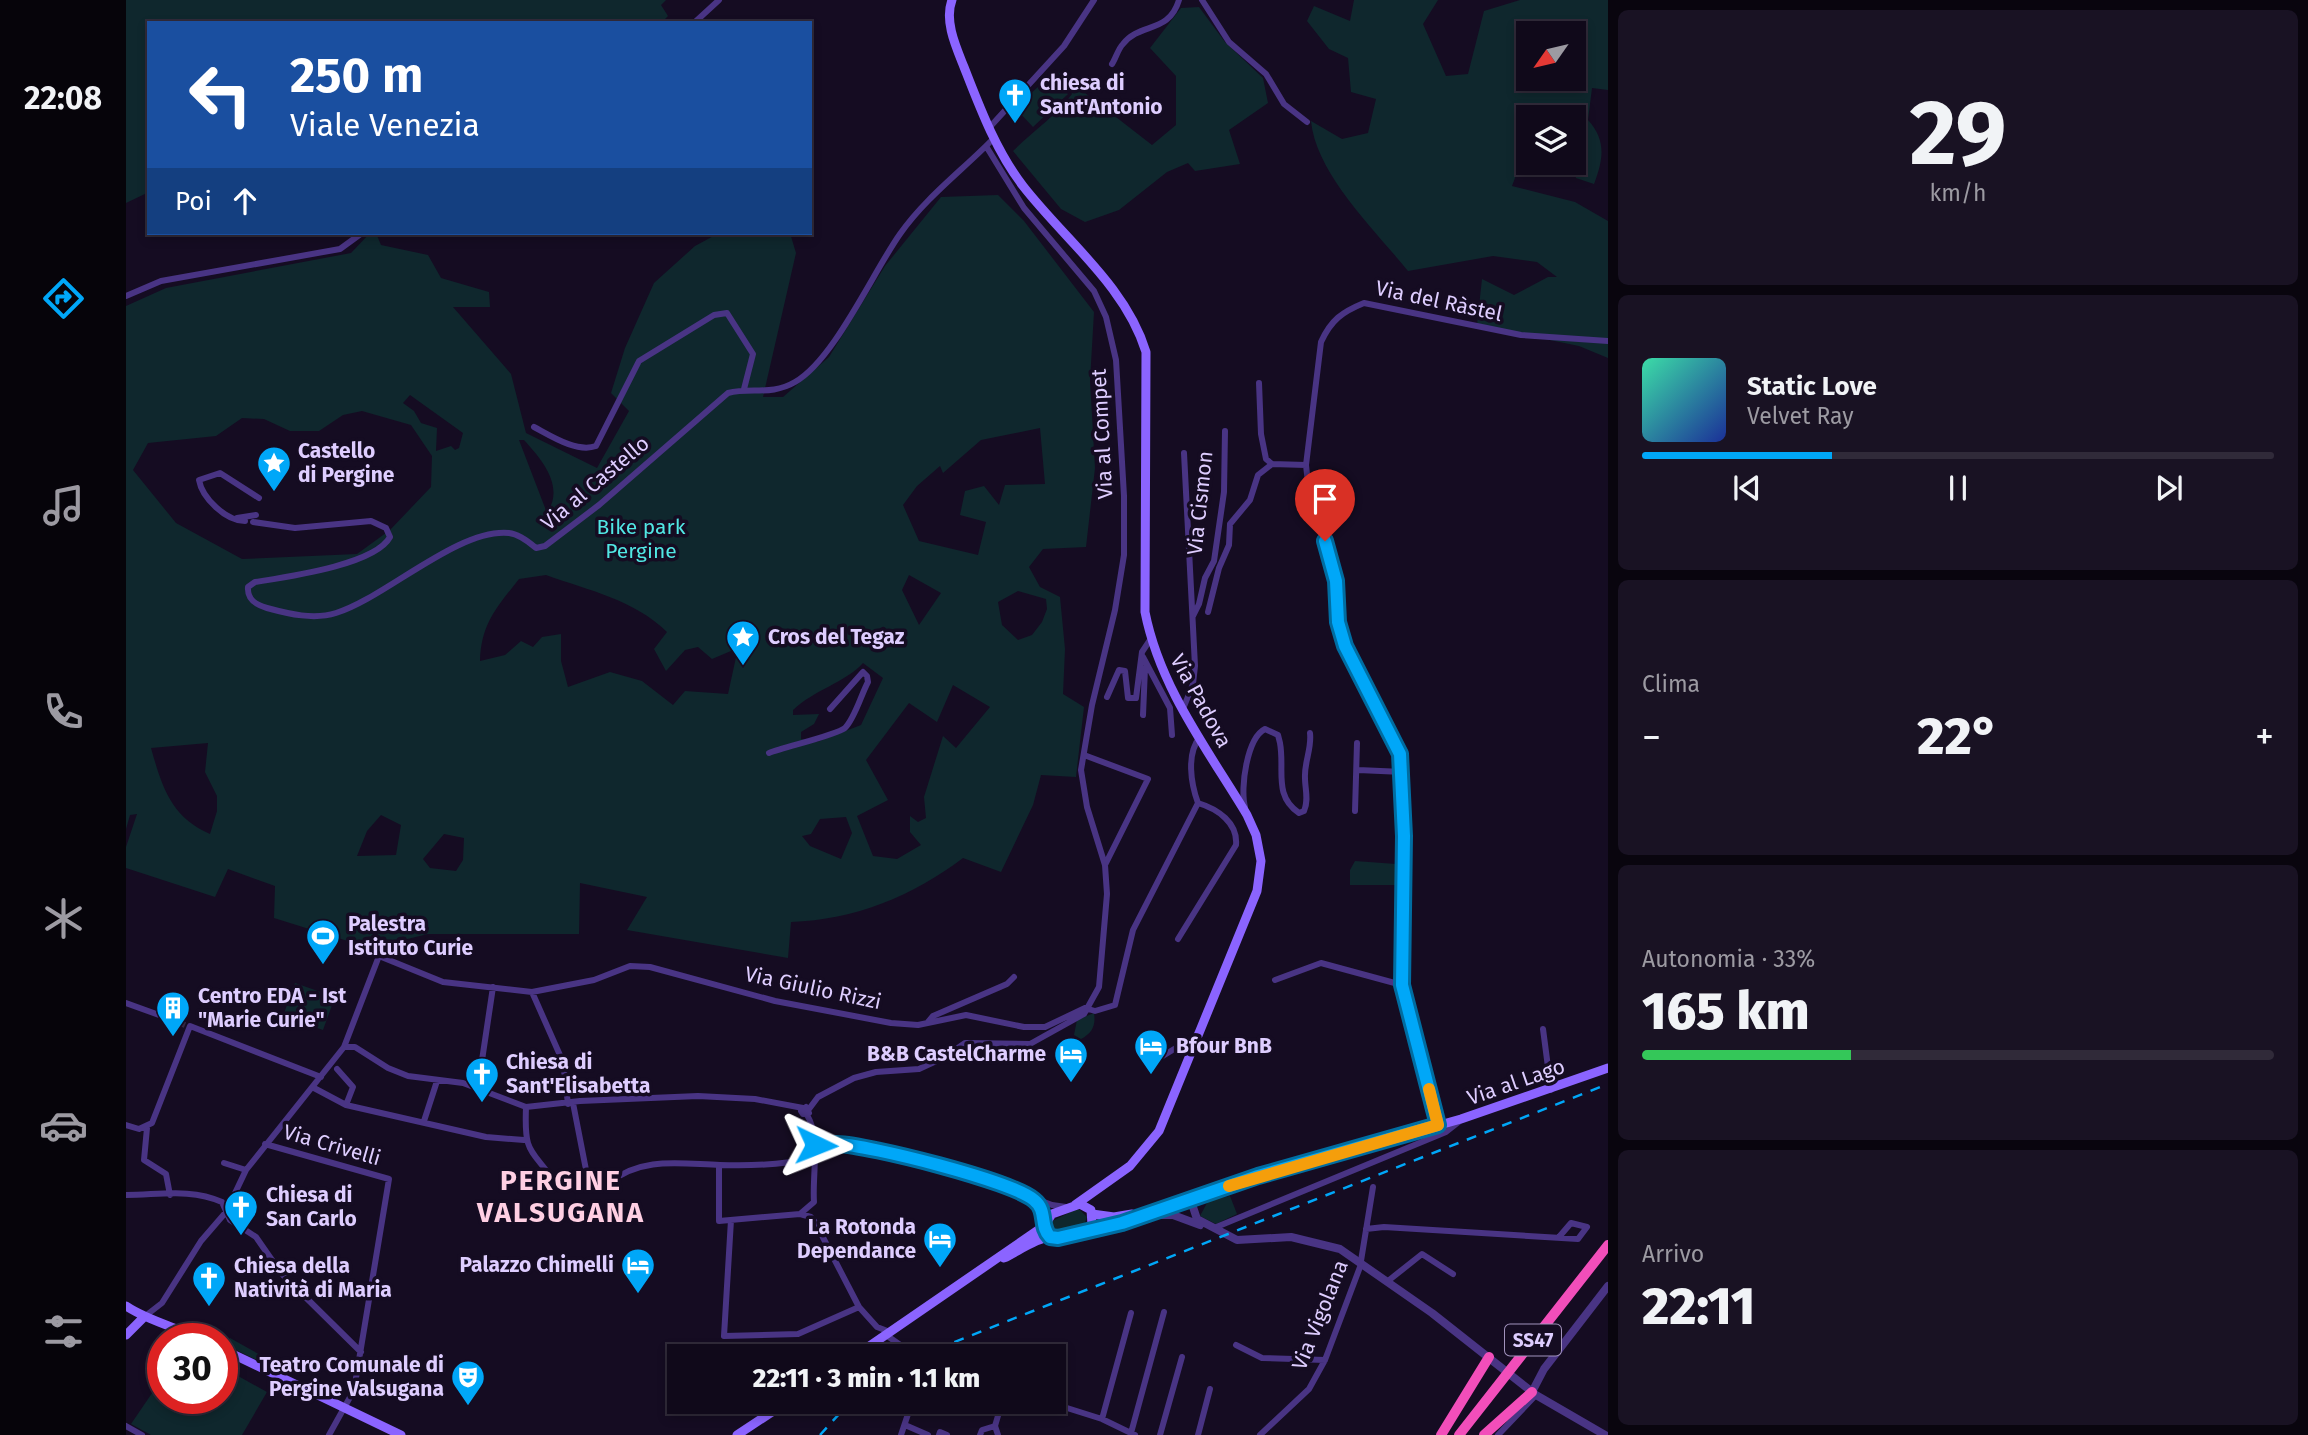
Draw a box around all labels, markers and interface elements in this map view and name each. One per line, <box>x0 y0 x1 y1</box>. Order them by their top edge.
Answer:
north arrow <box>1516 21 1586 91</box>
map controls <box>1516 21 1586 175</box>
text: 250 m <box>290 46 423 105</box>
icon: left <box>175 49 266 140</box>
place label: chiesa di Sant'Antonio <box>1040 70 1163 120</box>
church icon: chiesa di Sant'Antonio <box>996 76 1034 125</box>
text: 22:08 <box>24 79 102 117</box>
text: 29 <box>1909 79 2007 188</box>
button: layers <box>1516 105 1586 175</box>
text: Viale Venezia <box>290 106 480 144</box>
text: km/h <box>1930 179 1986 207</box>
icon: ahead <box>226 182 264 220</box>
text: Poi <box>175 186 212 217</box>
icon: directions <box>39 274 88 323</box>
street label: Via del Ràstel <box>1373 275 1505 327</box>
street label: Via al Compet <box>1086 368 1118 500</box>
text: Static Love <box>1747 371 1877 402</box>
text: Velvet Ray <box>1747 402 1854 430</box>
street label: Via al Castello <box>536 430 654 536</box>
place label: Castello di Pergine <box>298 438 395 488</box>
place icon: Castello di Pergine <box>255 444 293 493</box>
street label: Via Cismon <box>1182 450 1218 556</box>
pin <box>1295 469 1355 541</box>
icon: previous <box>1728 469 1766 507</box>
icon: pause <box>1939 469 1977 507</box>
icon: next <box>2150 469 2188 507</box>
icon: arrive <box>1306 480 1344 518</box>
icon: music <box>39 481 88 530</box>
park label: Bike park Pergine <box>597 514 686 564</box>
place icon: Cros del Tegaz <box>724 618 762 667</box>
place label: Cros del Tegaz <box>768 624 905 650</box>
street label: Via Padova <box>1165 650 1237 752</box>
text: Clima <box>1642 670 1700 698</box>
icon: phone <box>39 687 88 736</box>
text: 22° <box>1917 705 1999 768</box>
text: − <box>1642 714 1661 760</box>
text: + <box>2255 714 2274 760</box>
icon: climate <box>39 894 88 943</box>
place label: Palestra Istituto Curie <box>348 911 474 961</box>
sports icon: Palestra Istituto Curie <box>304 917 342 966</box>
text: Autonomia · 33% <box>1642 945 1815 973</box>
street label: Via Giulio Rizzi <box>742 961 884 1015</box>
text: 165 km <box>1642 980 1809 1043</box>
place label: Centro EDA - Ist "Marie Curie" <box>198 983 347 1033</box>
building icon: Centro EDA - Ist "Marie Curie" <box>154 989 192 1038</box>
hotel icon: Bfour BnB <box>1132 1027 1170 1076</box>
place label: Bfour BnB <box>1176 1033 1272 1059</box>
hotel icon: B&B CastelCharme <box>1052 1035 1090 1084</box>
place label: B&B CastelCharme <box>867 1041 1046 1067</box>
place label: Chiesa di Sant'Elisabetta <box>506 1049 650 1099</box>
street label: Via al Lago <box>1464 1053 1568 1111</box>
church icon: Chiesa di Sant'Elisabetta <box>463 1055 501 1104</box>
icon: car <box>39 1101 88 1150</box>
position arrow <box>779 1108 853 1182</box>
street label: Via Crivelli <box>280 1119 384 1171</box>
district label: PERGINE VALSUGANA <box>476 1164 645 1229</box>
place label: Chiesa di San Carlo <box>266 1182 357 1232</box>
church icon: Chiesa di San Carlo <box>222 1188 260 1237</box>
place label: La Rotonda Dependance <box>797 1214 916 1264</box>
hotel icon: La Rotonda Dependance <box>921 1220 959 1269</box>
text: Arrivo <box>1642 1240 1704 1268</box>
hotel icon: Palazzo Chimelli <box>619 1246 657 1295</box>
place label: Palazzo Chimelli <box>460 1252 614 1278</box>
place label: Chiesa della Natività di Maria <box>234 1253 392 1303</box>
street label: Via Vigolana <box>1286 1256 1354 1374</box>
church icon: Chiesa della Natività di Maria <box>190 1259 228 1308</box>
text: 22:11 <box>1642 1275 1755 1338</box>
icon: filters <box>39 1307 88 1356</box>
speed limit sign: 30 <box>147 1323 238 1414</box>
road number: SS47 <box>1505 1324 1561 1356</box>
place label: Teatro Comunale di Pergine Valsugana <box>259 1352 444 1402</box>
theatre icon: Teatro Comunale di Pergine Valsugana <box>449 1358 487 1407</box>
text: 22:11 · 3 min · 1.1 km <box>753 1363 980 1394</box>

